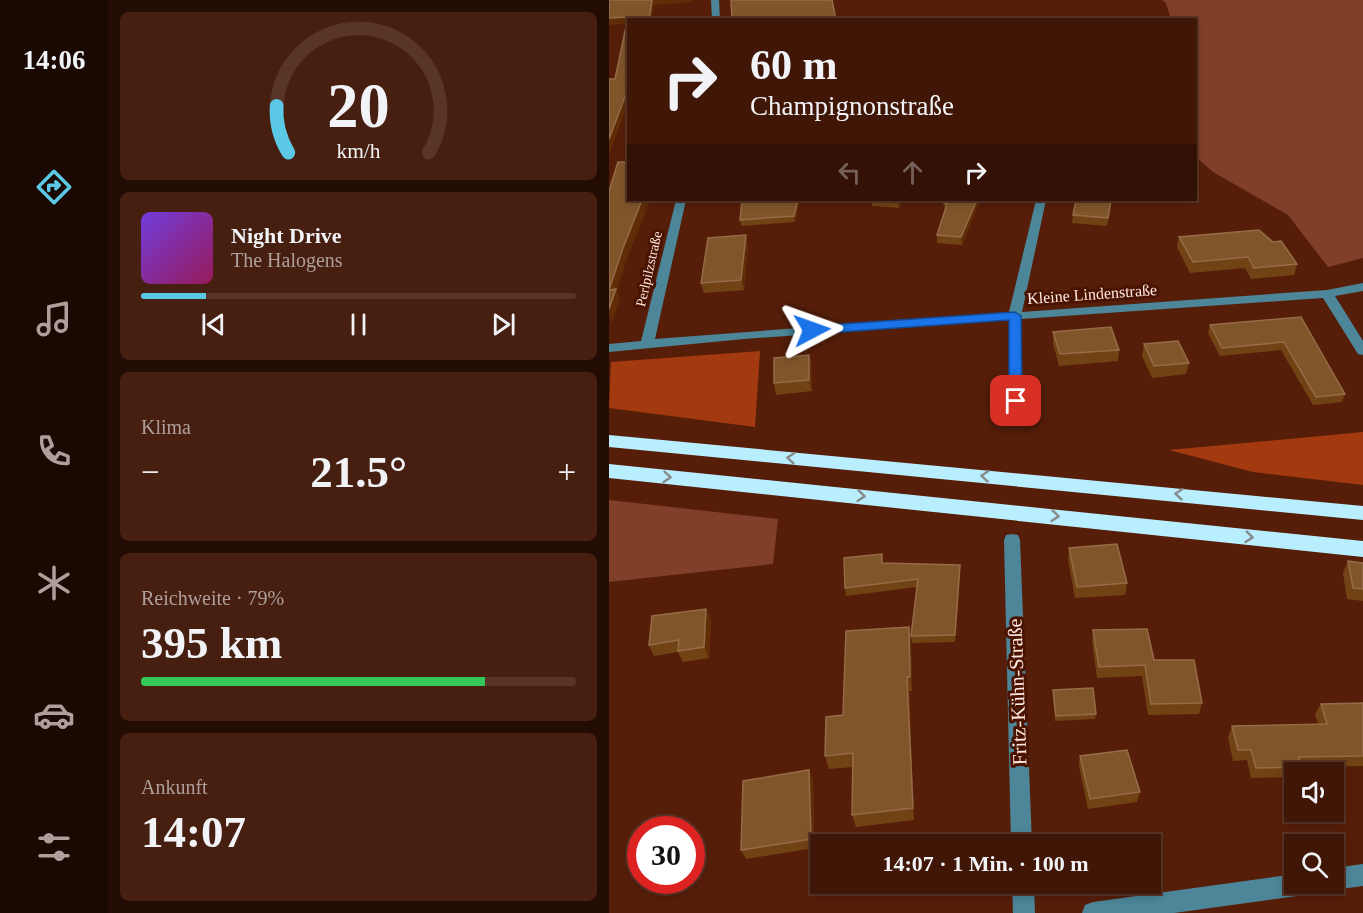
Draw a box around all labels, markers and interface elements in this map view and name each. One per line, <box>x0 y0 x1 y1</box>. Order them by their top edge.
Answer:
icon: right <box>651 42 729 120</box>
text: 60 m <box>750 42 838 88</box>
text: 14:06 <box>23 45 86 75</box>
text: 20 <box>327 71 390 140</box>
text: Champignonstraße <box>750 91 954 121</box>
text: km/h <box>336 139 381 163</box>
icon: left <box>833 156 866 189</box>
icon: ahead <box>896 156 929 189</box>
icon: right <box>959 156 992 189</box>
icon: directions <box>33 166 75 208</box>
text: Night Drive <box>231 223 342 248</box>
street label: Perlpilzstraße <box>633 230 665 308</box>
text: The Halogens <box>231 249 343 271</box>
street label: Kleine Lindenstraße <box>1026 281 1158 307</box>
icon: music <box>33 298 75 340</box>
position arrow <box>780 298 844 362</box>
icon: previous <box>197 308 230 341</box>
icon: pause <box>342 308 375 341</box>
icon: next <box>487 308 520 341</box>
pin <box>990 375 1041 426</box>
icon: arrive <box>999 384 1032 417</box>
text: Klima <box>141 416 191 438</box>
icon: phone <box>33 430 75 472</box>
text: 21.5° <box>310 447 407 497</box>
one-way arrow <box>787 452 796 465</box>
text: − <box>141 454 160 490</box>
text: + <box>557 454 576 490</box>
one-way arrow <box>663 470 672 483</box>
one-way arrow <box>981 470 990 483</box>
one-way arrow <box>1175 488 1184 501</box>
one-way arrow <box>857 489 866 502</box>
one-way arrow <box>1051 510 1060 522</box>
one-way arrow <box>1245 530 1254 543</box>
icon: climate <box>33 562 75 604</box>
text: Reichweite · 79% <box>141 587 284 609</box>
text: 395 km <box>141 618 282 668</box>
street label: Fritz-Kühn-Straße <box>1003 618 1031 766</box>
icon: car <box>33 694 75 736</box>
map controls <box>1284 762 1344 894</box>
button: sound <box>1284 762 1344 822</box>
text: Ankunft <box>141 776 208 798</box>
text: 14:07 <box>141 807 246 857</box>
speed limit sign: 30 <box>627 816 705 894</box>
icon: filters <box>33 826 75 868</box>
button: search <box>1284 834 1344 894</box>
text: 14:07 · 1 Min. · 100 m <box>883 851 1088 876</box>

